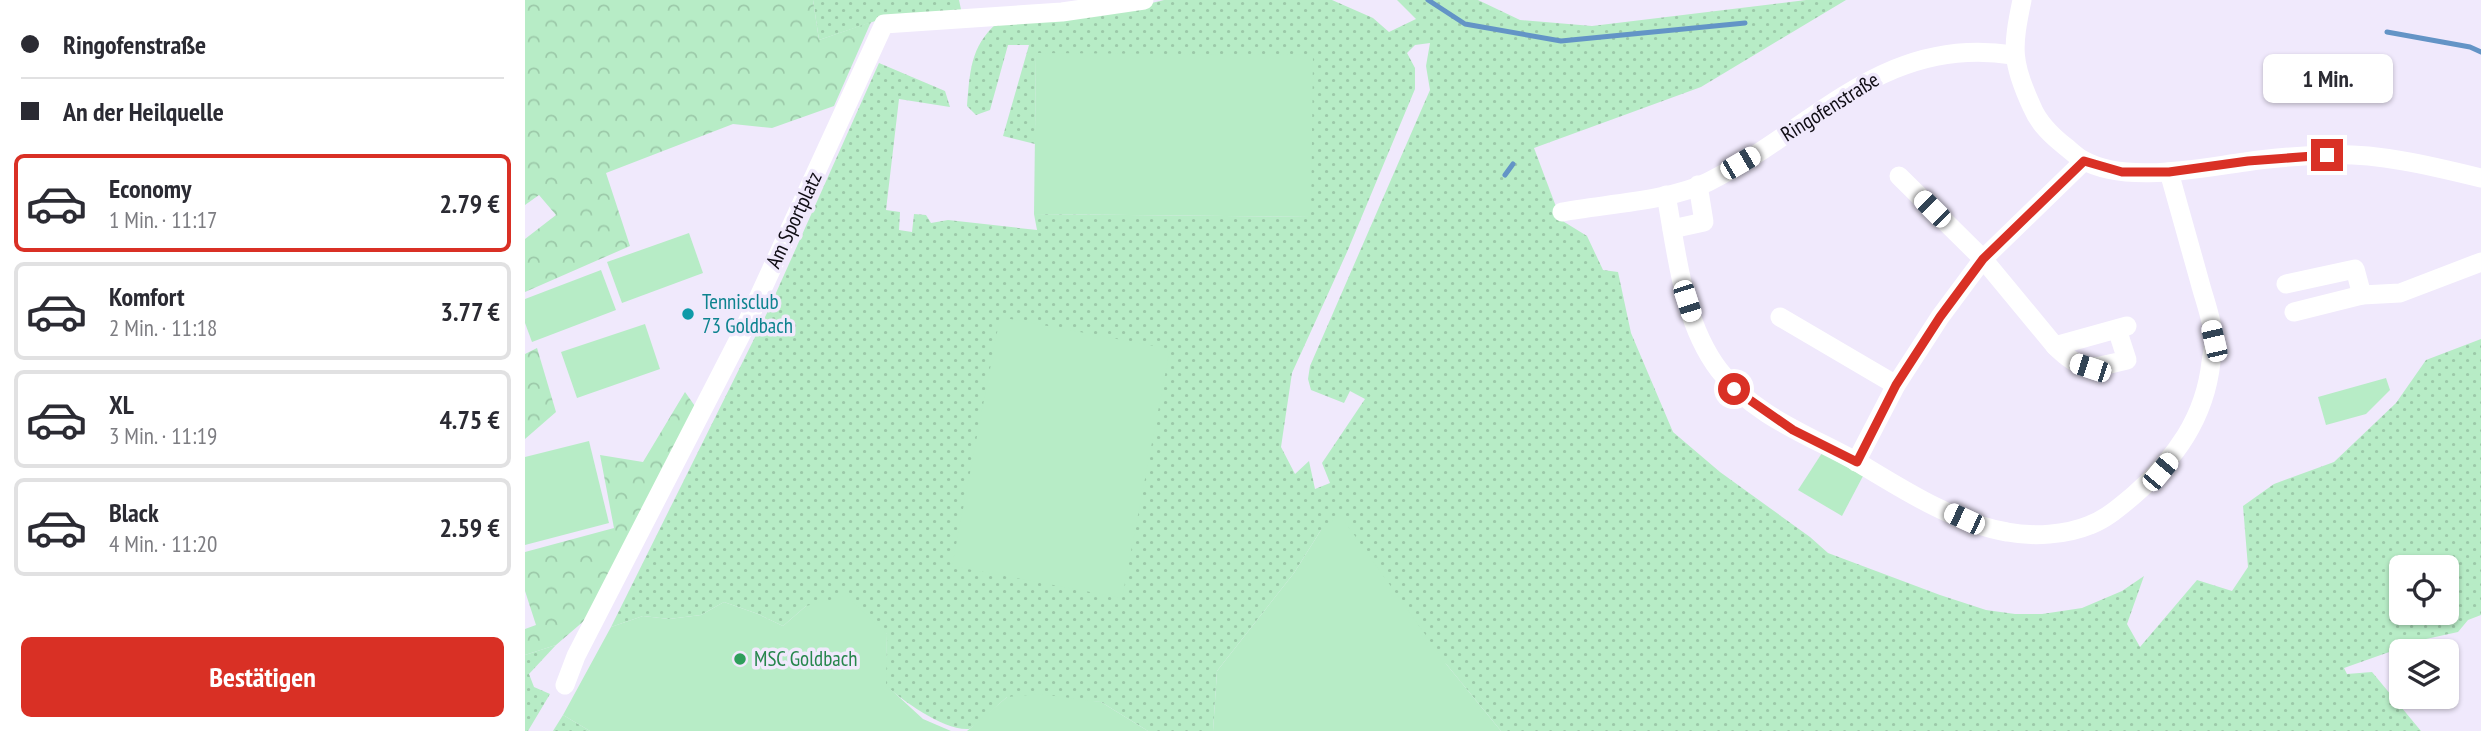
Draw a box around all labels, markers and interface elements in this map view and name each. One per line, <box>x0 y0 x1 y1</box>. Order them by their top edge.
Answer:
text: Ringofenstraße <box>63 28 206 61</box>
callout: 1 Min. <box>2262 54 2392 102</box>
text: 1 Min. <box>2302 64 2354 93</box>
street label: Ringofenstraße <box>1776 66 1884 147</box>
text: An der Heilquelle <box>63 95 224 128</box>
route end <box>2311 139 2343 171</box>
car <box>1717 143 1764 183</box>
street label: Am Sportplatz <box>760 167 828 272</box>
icon: car <box>25 172 88 235</box>
text: Economy <box>109 172 191 205</box>
text: 2.79 € <box>439 187 500 220</box>
car <box>1910 187 1955 231</box>
text: 1 Min. · 11:17 <box>109 205 217 234</box>
car <box>1671 278 1704 324</box>
icon: car <box>25 280 88 343</box>
text: Komfort <box>109 280 185 313</box>
place label: Tennisclub 73 Goldbach <box>702 288 793 339</box>
text: 3.77 € <box>441 295 500 328</box>
marker: Tennisclub 73 Goldbach <box>680 306 696 322</box>
text: 2 Min. · 11:18 <box>109 313 217 342</box>
car <box>2200 318 2229 364</box>
car <box>2067 352 2114 384</box>
route start <box>1718 373 1750 405</box>
icon: car <box>25 388 88 451</box>
text: XL <box>109 388 134 421</box>
text: 4.75 € <box>439 403 500 436</box>
text: 3 Min. · 11:19 <box>109 421 217 450</box>
car <box>2139 449 2182 495</box>
icon: car <box>25 496 88 559</box>
text: Black <box>109 496 159 529</box>
car <box>1941 501 1988 537</box>
text: 2.59 € <box>439 511 500 544</box>
text: 4 Min. · 11:20 <box>109 529 217 558</box>
map controls <box>2389 555 2459 709</box>
button: locate <box>2389 555 2459 625</box>
button: Bestätigen <box>21 637 504 717</box>
button: layers <box>2389 639 2459 709</box>
place label: MSC Goldbach <box>754 645 857 672</box>
marker: MSC Goldbach <box>732 651 748 667</box>

